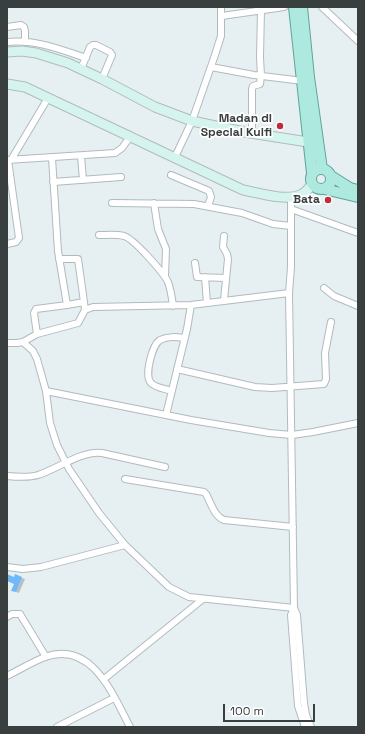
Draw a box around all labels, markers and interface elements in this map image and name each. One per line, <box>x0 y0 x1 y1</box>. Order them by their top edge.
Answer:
place label: Madan di Special Kulfi <box>201 112 272 140</box>
marker: Madan di Special Kulfi <box>275 121 285 131</box>
place label: Bata <box>293 193 320 207</box>
marker: Bata <box>323 195 333 205</box>
scale bar <box>225 696 317 722</box>
text: 100 m <box>230 703 264 719</box>

